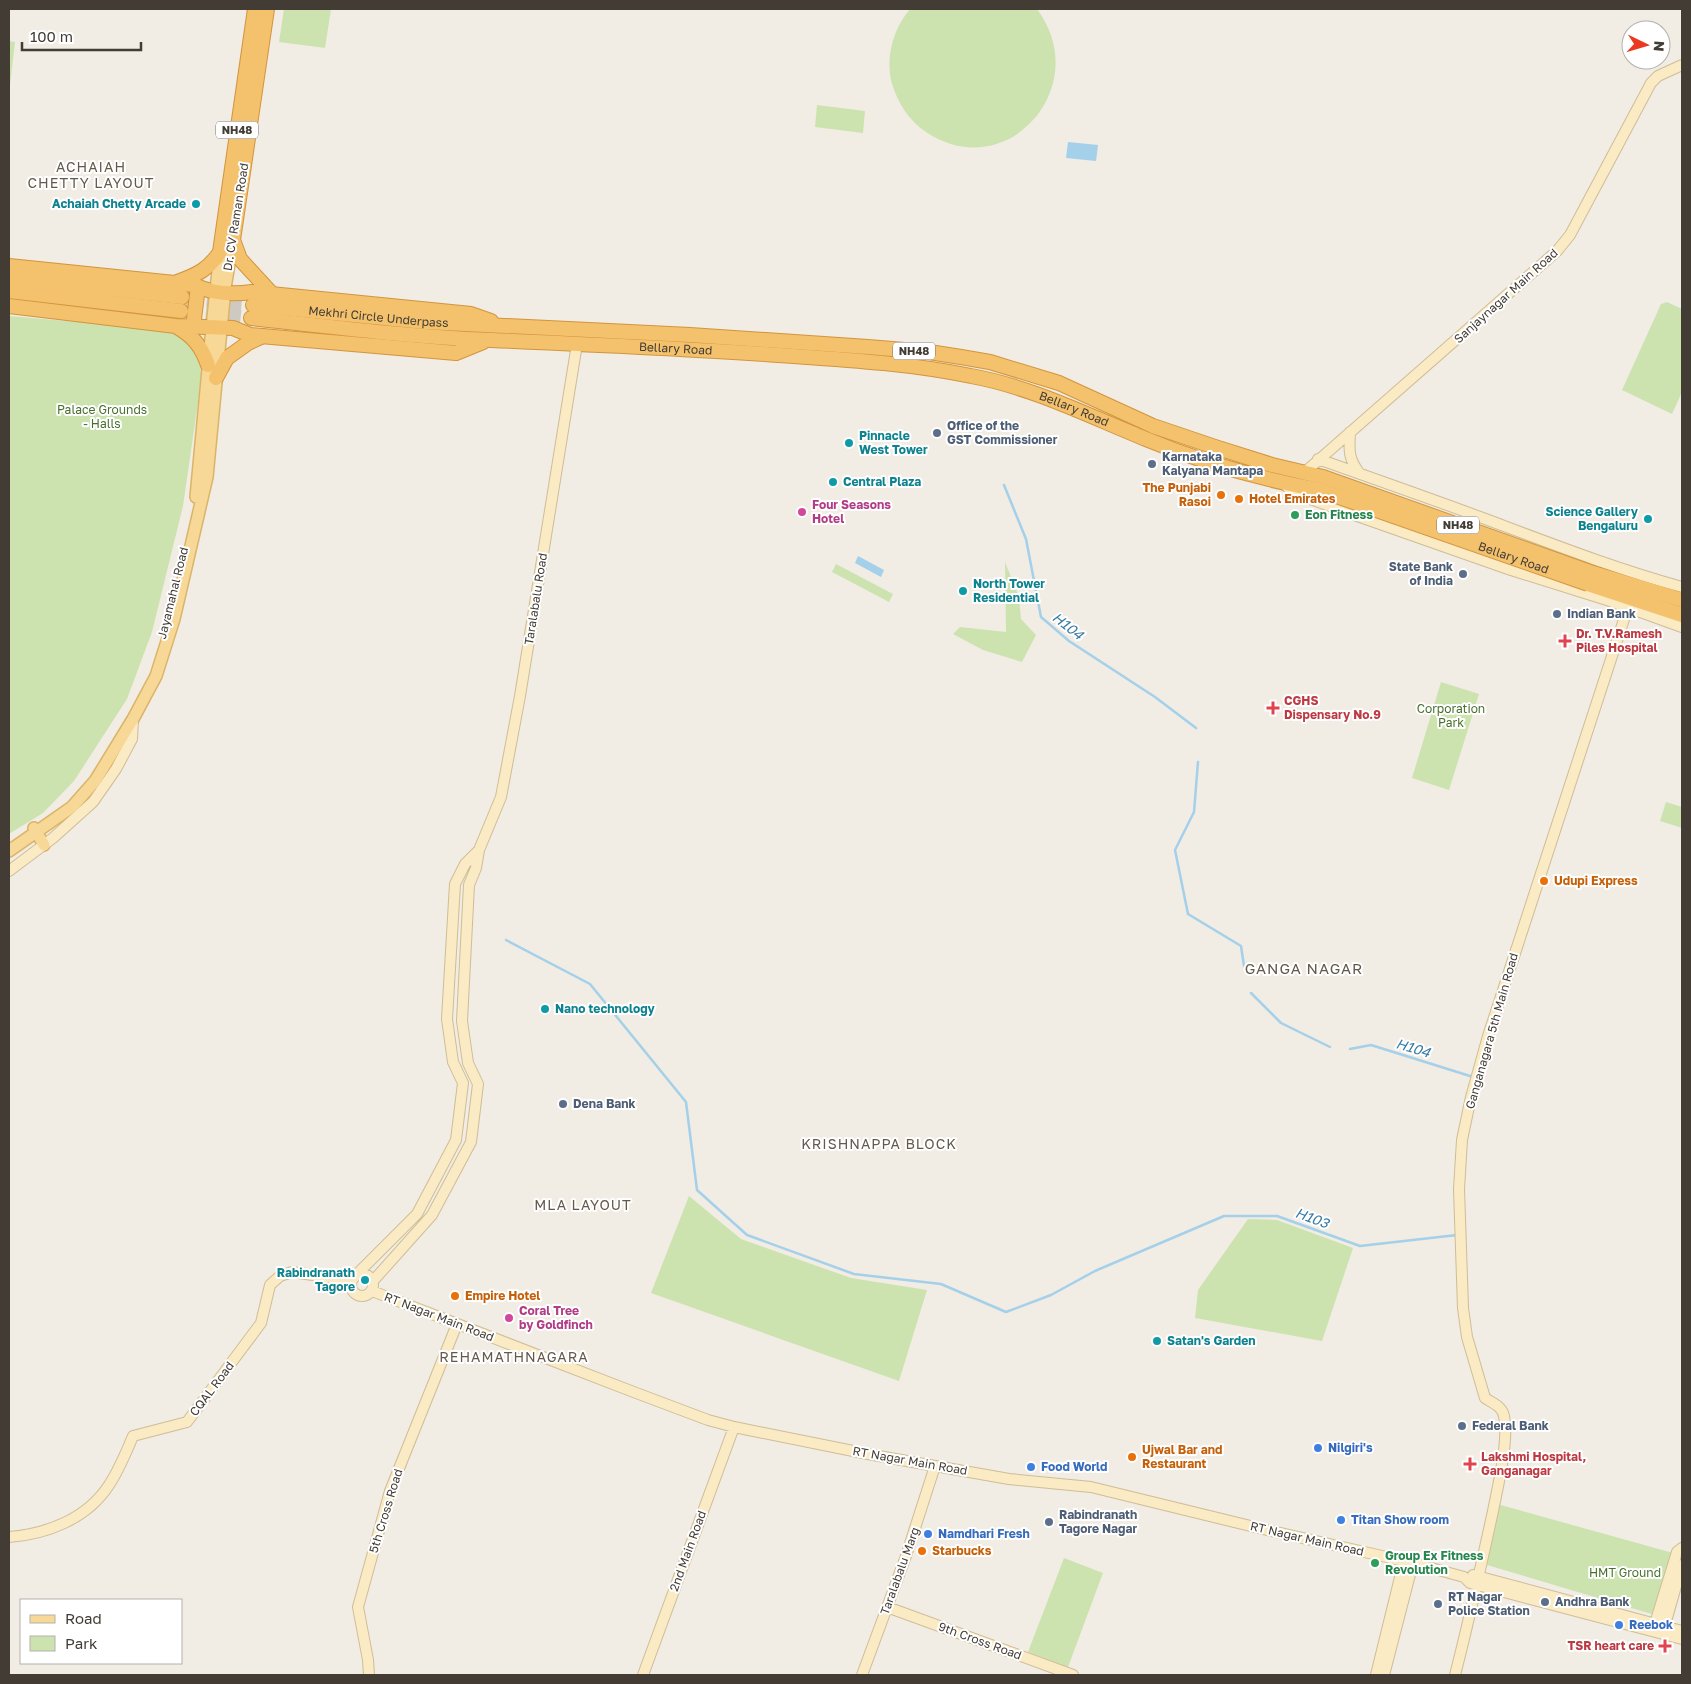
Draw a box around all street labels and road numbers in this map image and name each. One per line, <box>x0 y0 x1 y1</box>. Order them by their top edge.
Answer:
road number: NH48 <box>216 122 258 138</box>
street label: Dr. CV Raman Road <box>220 162 251 272</box>
street label: Sanjaynagar Main Road <box>1451 245 1561 346</box>
street label: Mekhri Circle Underpass <box>308 303 449 330</box>
street label: Bellary Road <box>639 339 713 358</box>
road number: NH48 <box>893 342 935 360</box>
street label: Bellary Road <box>1037 388 1111 430</box>
road number: NH48 <box>1437 516 1479 534</box>
street label: Bellary Road <box>1476 538 1551 577</box>
street label: Jayamahal Road <box>154 545 191 640</box>
street label: Taralabalu Road <box>521 552 550 646</box>
street label: Ganganagara 5th Main Road <box>1462 951 1521 1111</box>
street label: RT Nagar Main Road <box>382 1289 496 1344</box>
street label: CQAL Road <box>186 1358 237 1419</box>
street label: RT Nagar Main Road <box>852 1443 969 1478</box>
street label: 5th Cross Road <box>366 1467 405 1555</box>
street label: 2nd Main Road <box>666 1508 709 1593</box>
street label: RT Nagar Main Road <box>1249 1518 1365 1559</box>
street label: Taralabalu Marg <box>877 1525 922 1617</box>
street label: 9th Cross Road <box>937 1619 1024 1663</box>

